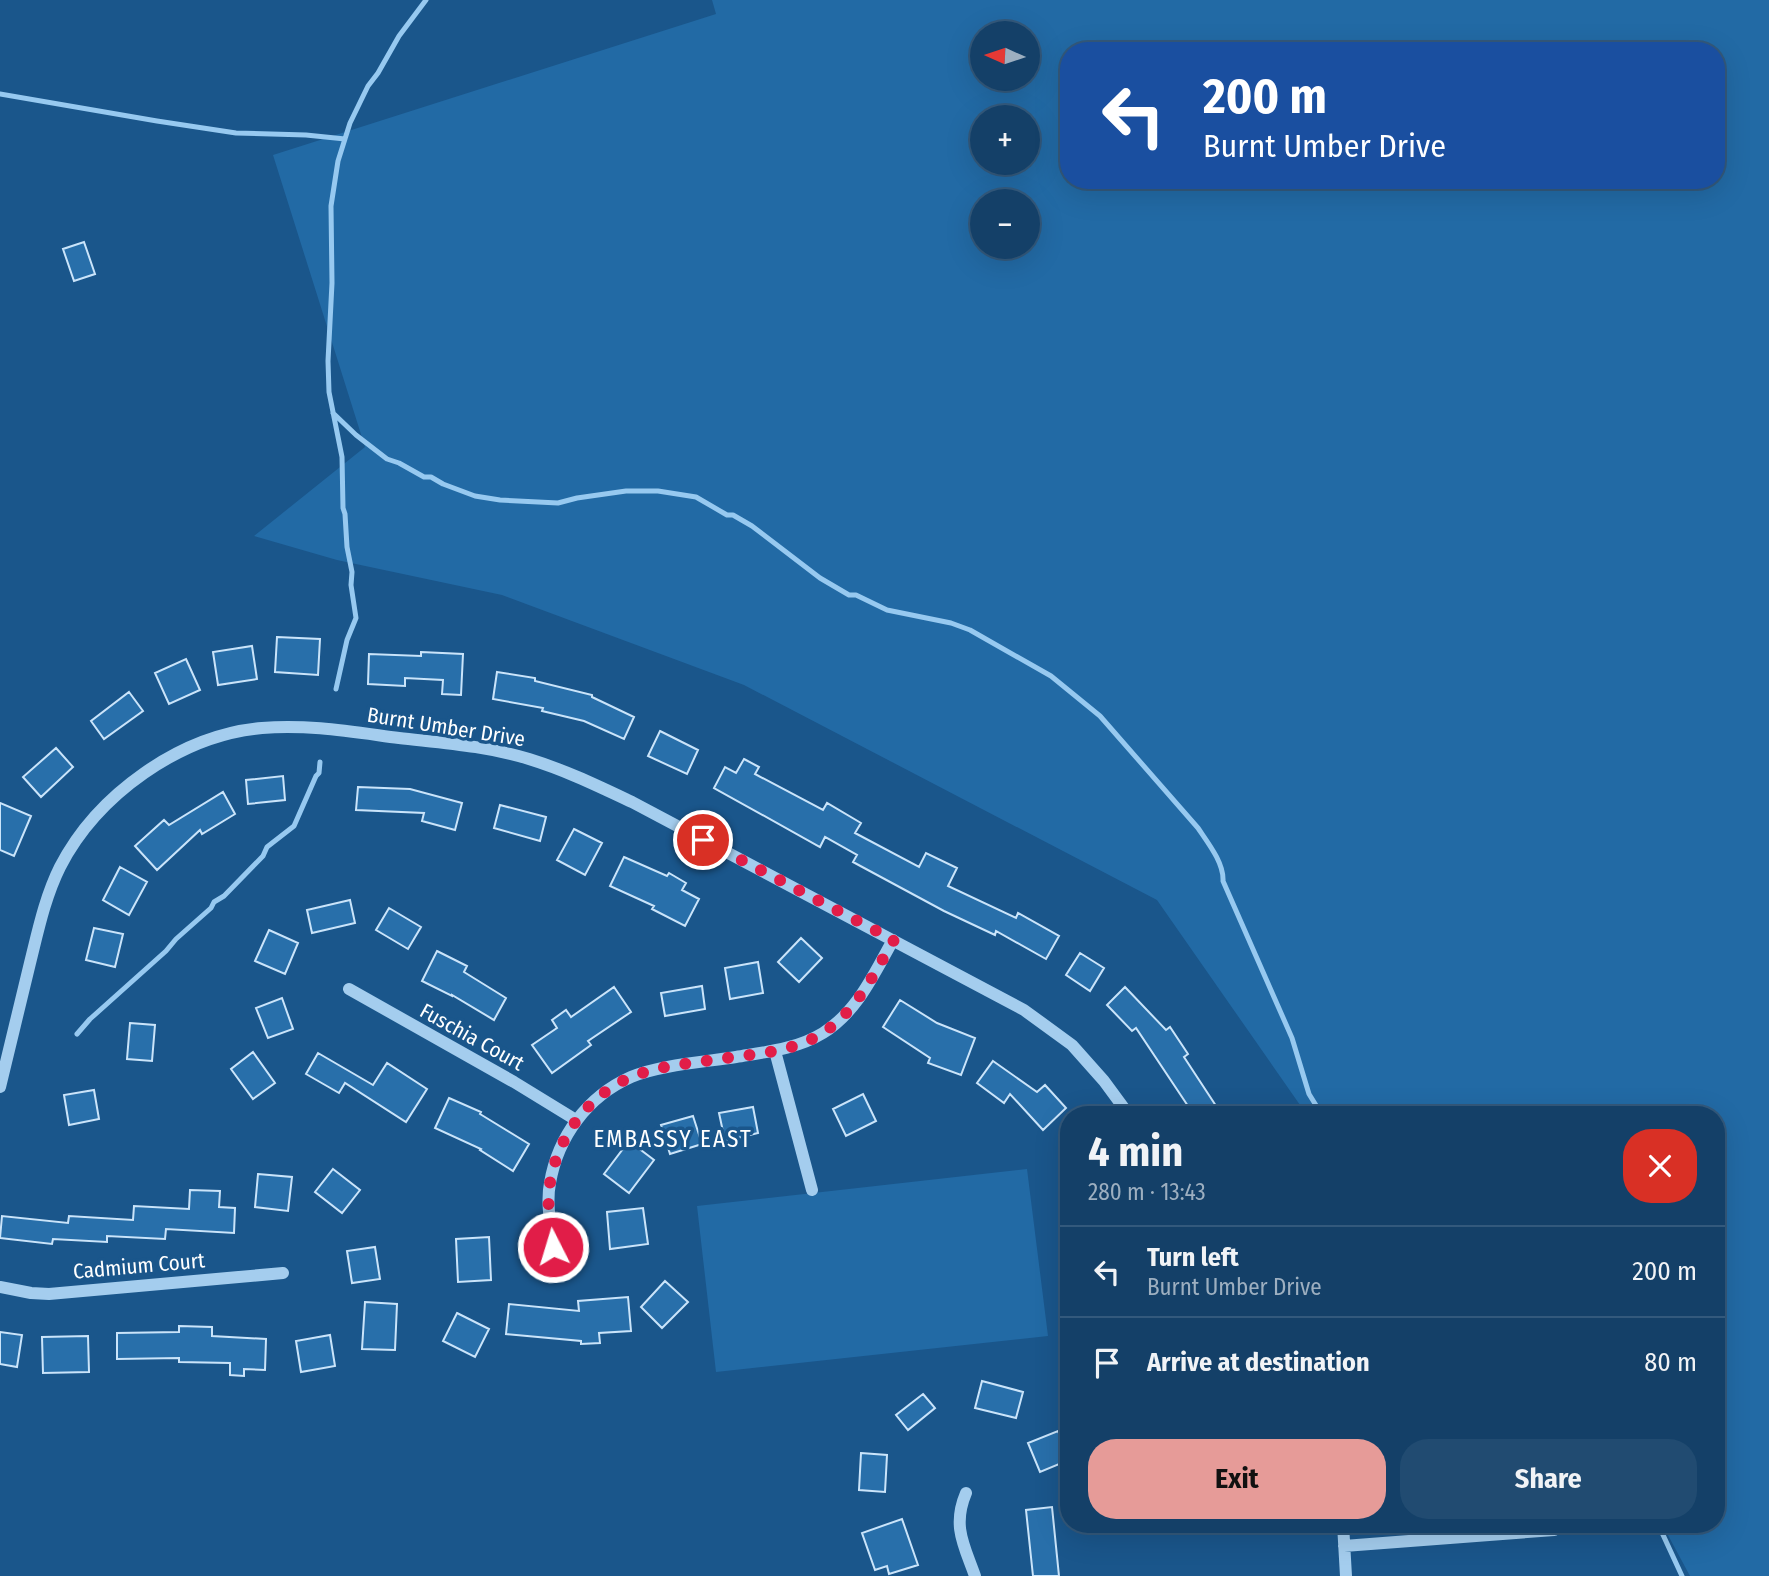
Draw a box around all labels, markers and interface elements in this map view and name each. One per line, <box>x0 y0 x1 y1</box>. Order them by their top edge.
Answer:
north arrow <box>970 21 1040 91</box>
map controls <box>970 21 1040 259</box>
text: 200 m <box>1203 67 1327 126</box>
icon: left <box>1088 70 1179 161</box>
button: + <box>970 105 1040 175</box>
text: Burnt Umber Drive <box>1203 127 1446 165</box>
button: − <box>970 189 1040 259</box>
street label: Burnt Umber Drive <box>365 702 527 752</box>
pin <box>673 810 733 870</box>
icon: arrive <box>684 821 722 859</box>
street label: Fuschia Court <box>415 998 529 1076</box>
district label: EMBASSY EAST <box>593 1125 753 1153</box>
text: 4 min <box>1088 1127 1183 1177</box>
button: close <box>1623 1129 1697 1203</box>
text: 280 m · 13:43 <box>1088 1178 1206 1206</box>
position arrow <box>516 1210 590 1284</box>
text: Turn left <box>1147 1242 1239 1273</box>
street label: Cadmium Court <box>72 1247 206 1285</box>
icon: left <box>1088 1253 1126 1291</box>
text: 200 m <box>1632 1256 1697 1287</box>
text: Burnt Umber Drive <box>1147 1273 1322 1301</box>
icon: arrive <box>1088 1344 1126 1382</box>
text: Arrive at destination <box>1147 1347 1370 1378</box>
text: 80 m <box>1644 1347 1697 1378</box>
button: Exit <box>1088 1439 1386 1519</box>
button: Share <box>1400 1439 1697 1519</box>

